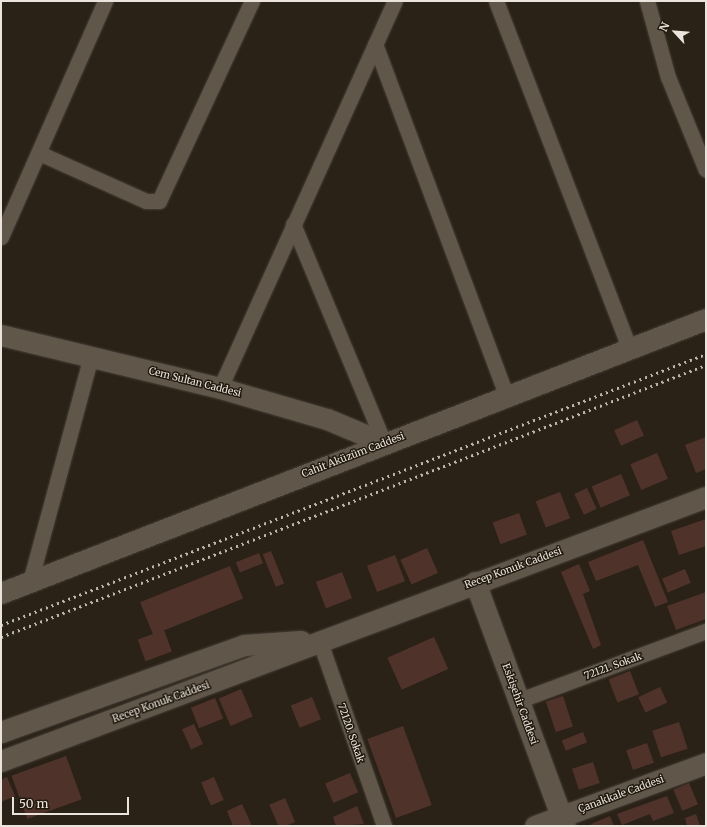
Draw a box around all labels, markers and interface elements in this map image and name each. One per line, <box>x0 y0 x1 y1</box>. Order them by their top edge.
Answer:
north arrow <box>655 12 695 52</box>
text: N <box>656 20 672 34</box>
street label: Cem Sultan Caddesi <box>148 365 242 399</box>
street label: Cahit Aküzüm Caddesi <box>300 430 406 480</box>
street label: Recep Konuk Caddesi <box>463 545 563 591</box>
street label: 72121. Sokak <box>583 650 643 682</box>
street label: Eskişehir Caddesi <box>500 662 540 746</box>
street label: Recep Konuk Caddesi <box>111 679 211 725</box>
street label: 72120. Sokak <box>335 702 367 764</box>
street label: Çanakkale Caddesi <box>577 773 665 815</box>
scale bar <box>14 789 131 815</box>
text: 50 m <box>19 796 48 811</box>

